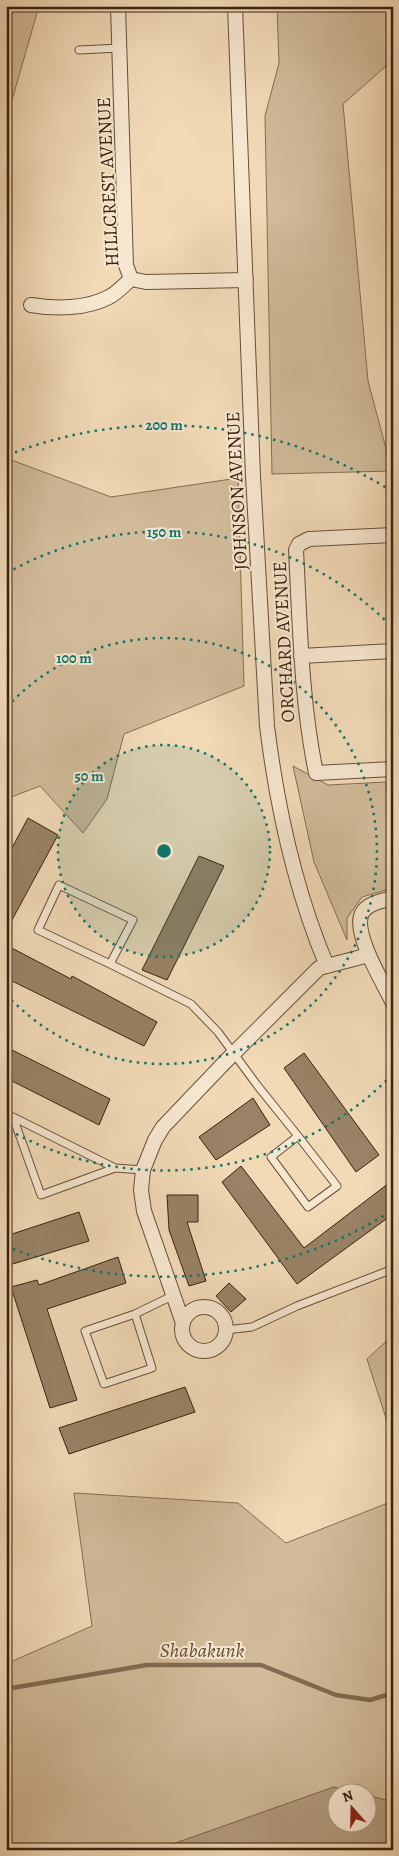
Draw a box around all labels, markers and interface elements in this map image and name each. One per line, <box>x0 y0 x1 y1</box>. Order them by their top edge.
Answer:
street label: HILLCREST AVENUE <box>91 96 125 267</box>
street label: JOHNSON AVENUE <box>220 411 254 571</box>
text: 200 m <box>145 415 183 435</box>
text: 150 m <box>147 522 182 542</box>
street label: ORCHARD AVENUE <box>267 561 301 723</box>
text: 100 m <box>56 648 92 668</box>
text: 50 m <box>74 766 104 786</box>
centre of rings <box>155 842 173 860</box>
water label: Shabakunk <box>160 1637 244 1664</box>
north arrow <box>326 1784 376 1834</box>
text: N <box>340 1786 356 1807</box>

